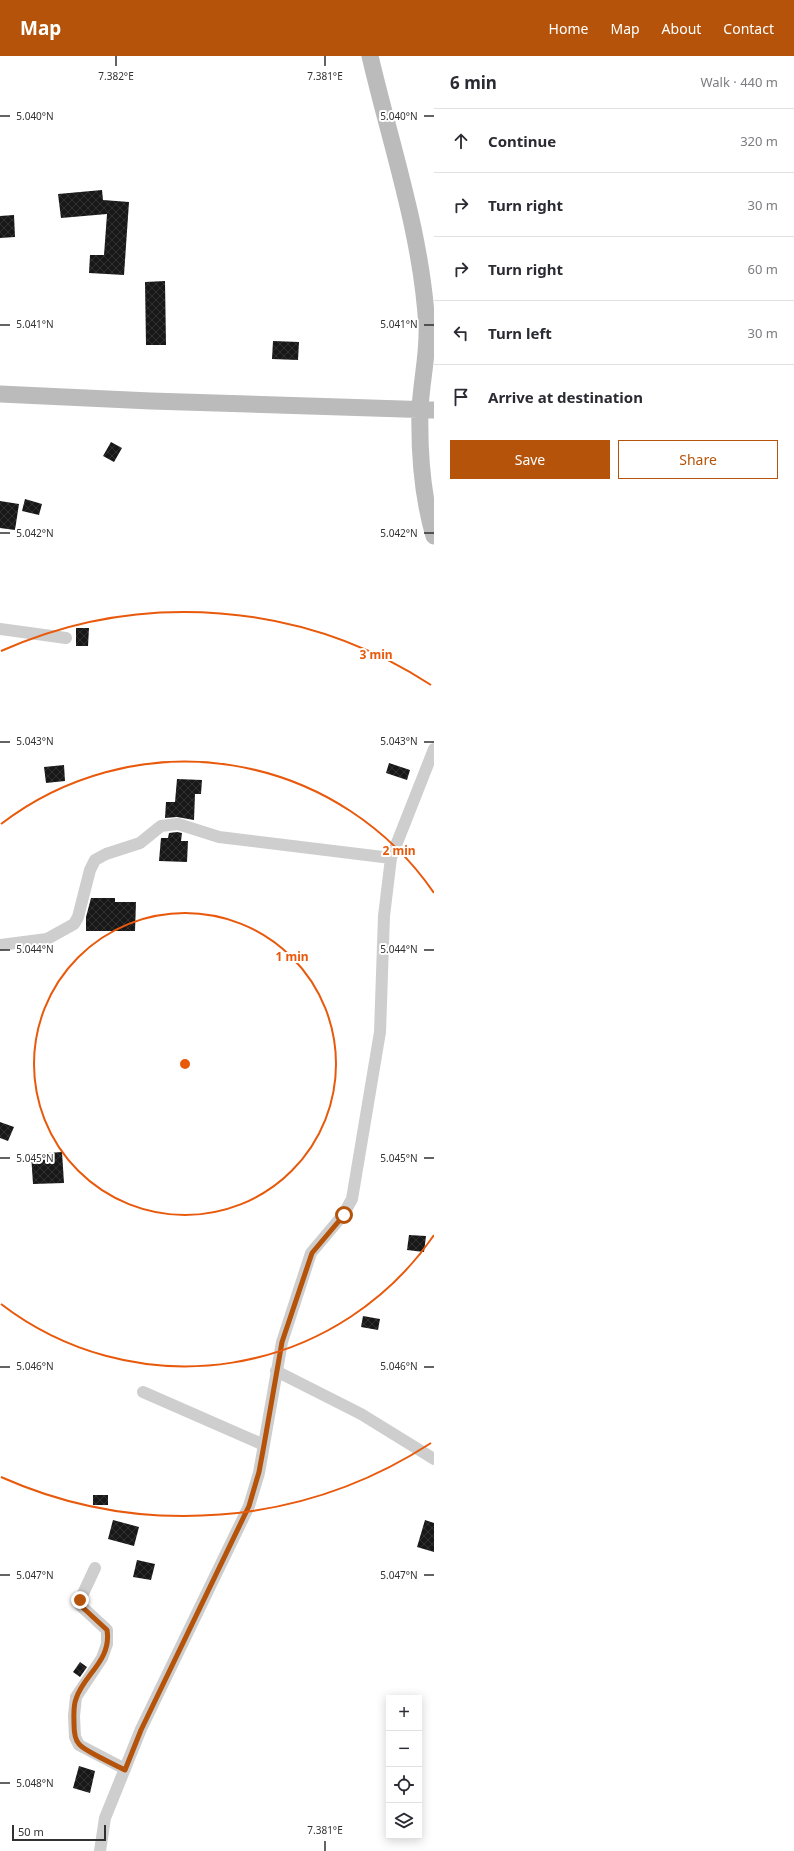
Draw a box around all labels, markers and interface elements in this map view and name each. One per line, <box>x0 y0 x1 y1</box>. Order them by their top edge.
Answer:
text: Map <box>20 15 61 41</box>
text: Home <box>549 19 588 38</box>
text: Map <box>610 19 640 38</box>
text: About <box>662 19 701 38</box>
text: Contact <box>723 19 774 38</box>
text: 7.382°E <box>98 69 134 83</box>
text: 7.381°E <box>307 69 343 83</box>
text: 6 min <box>450 71 497 94</box>
text: Walk · 440 m <box>700 73 778 91</box>
text: 5.040°N <box>16 109 54 123</box>
text: 5.040°N <box>380 109 418 123</box>
icon: ahead <box>450 130 472 152</box>
text: Continue <box>488 131 556 151</box>
text: 320 m <box>740 132 778 150</box>
icon: right <box>450 194 472 216</box>
text: Turn right <box>488 195 563 215</box>
text: 30 m <box>748 196 778 214</box>
icon: right <box>450 258 472 280</box>
text: Turn right <box>488 259 563 279</box>
text: 60 m <box>748 260 778 278</box>
text: 5.041°N <box>16 317 54 331</box>
text: 5.041°N <box>380 317 418 331</box>
icon: left <box>450 322 472 344</box>
text: Turn left <box>488 323 552 343</box>
text: 30 m <box>748 324 778 342</box>
icon: arrive <box>450 386 472 408</box>
text: Arrive at destination <box>488 387 643 407</box>
button: Save <box>450 440 610 479</box>
button: Share <box>618 440 778 479</box>
text: 5.042°N <box>16 526 54 540</box>
text: 5.042°N <box>380 526 418 540</box>
text: 3 min <box>359 646 393 663</box>
text: 5.043°N <box>16 734 54 748</box>
text: 5.043°N <box>380 734 418 748</box>
text: 2 min <box>382 842 416 859</box>
text: 5.044°N <box>16 942 54 956</box>
text: 5.044°N <box>380 942 418 956</box>
text: 1 min <box>275 948 309 965</box>
centre of rings <box>178 1057 192 1071</box>
text: 5.045°N <box>16 1151 54 1165</box>
text: 5.045°N <box>380 1151 418 1165</box>
route start <box>335 1206 353 1224</box>
text: 5.046°N <box>16 1359 54 1373</box>
text: 5.046°N <box>380 1359 418 1373</box>
text: 5.047°N <box>16 1568 54 1582</box>
text: 5.047°N <box>380 1568 418 1582</box>
route end <box>71 1591 89 1609</box>
map controls <box>386 1695 422 1839</box>
button: + <box>386 1695 422 1731</box>
button: − <box>386 1731 422 1767</box>
button: locate <box>386 1767 422 1803</box>
text: 5.048°N <box>16 1776 54 1790</box>
button: layers <box>386 1803 422 1839</box>
scale bar <box>12 1823 106 1842</box>
text: 7.381°E <box>307 1823 343 1837</box>
text: 50 m <box>18 1824 44 1839</box>

